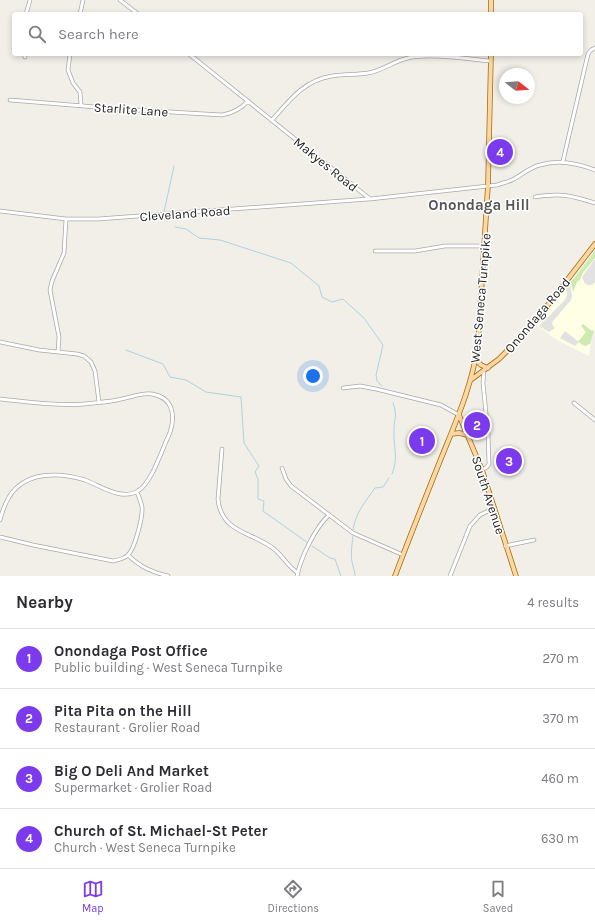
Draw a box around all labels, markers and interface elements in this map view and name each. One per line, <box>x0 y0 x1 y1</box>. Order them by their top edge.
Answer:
search box <box>12 12 583 56</box>
icon: search <box>26 23 48 45</box>
text: Search here <box>58 25 139 43</box>
north arrow <box>499 68 535 104</box>
street label: Starlite Lane <box>93 99 169 120</box>
street label: Makyes Road <box>291 134 361 195</box>
pin: 4 <box>487 137 513 167</box>
district label: Onondaga Hill <box>428 196 530 214</box>
street label: Cleveland Road <box>139 203 231 224</box>
street label: West Seneca Turnpike <box>467 232 494 364</box>
street label: Onondaga Road <box>502 275 573 356</box>
your location <box>303 366 323 386</box>
pin: 2 <box>464 410 490 440</box>
pin: 1 <box>409 426 435 456</box>
pin: 3 <box>496 446 522 476</box>
street label: South Avenue <box>469 454 508 537</box>
text: Nearby <box>16 592 73 612</box>
text: 4 results <box>527 595 579 610</box>
text: Onondaga Post Office <box>54 642 208 660</box>
text: 1 <box>27 651 31 666</box>
text: 270 m <box>542 651 579 666</box>
text: Public building · West Seneca Turnpike <box>54 660 283 675</box>
text: Pita Pita on the Hill <box>54 702 192 720</box>
text: 2 <box>25 711 33 726</box>
text: 370 m <box>542 711 579 726</box>
text: Restaurant · Grolier Road <box>54 720 201 735</box>
text: Big O Deli And Market <box>54 762 209 780</box>
text: 3 <box>25 771 33 786</box>
text: 460 m <box>541 771 579 786</box>
text: Supermarket · Grolier Road <box>54 780 212 795</box>
text: Church of St. Michael-St Peter <box>54 822 267 840</box>
text: 4 <box>25 831 33 846</box>
text: 630 m <box>541 831 579 846</box>
text: Church · West Seneca Turnpike <box>54 840 236 855</box>
tab: Map <box>82 878 104 915</box>
tab: Directions <box>267 878 319 915</box>
tab: Saved <box>483 878 513 915</box>

